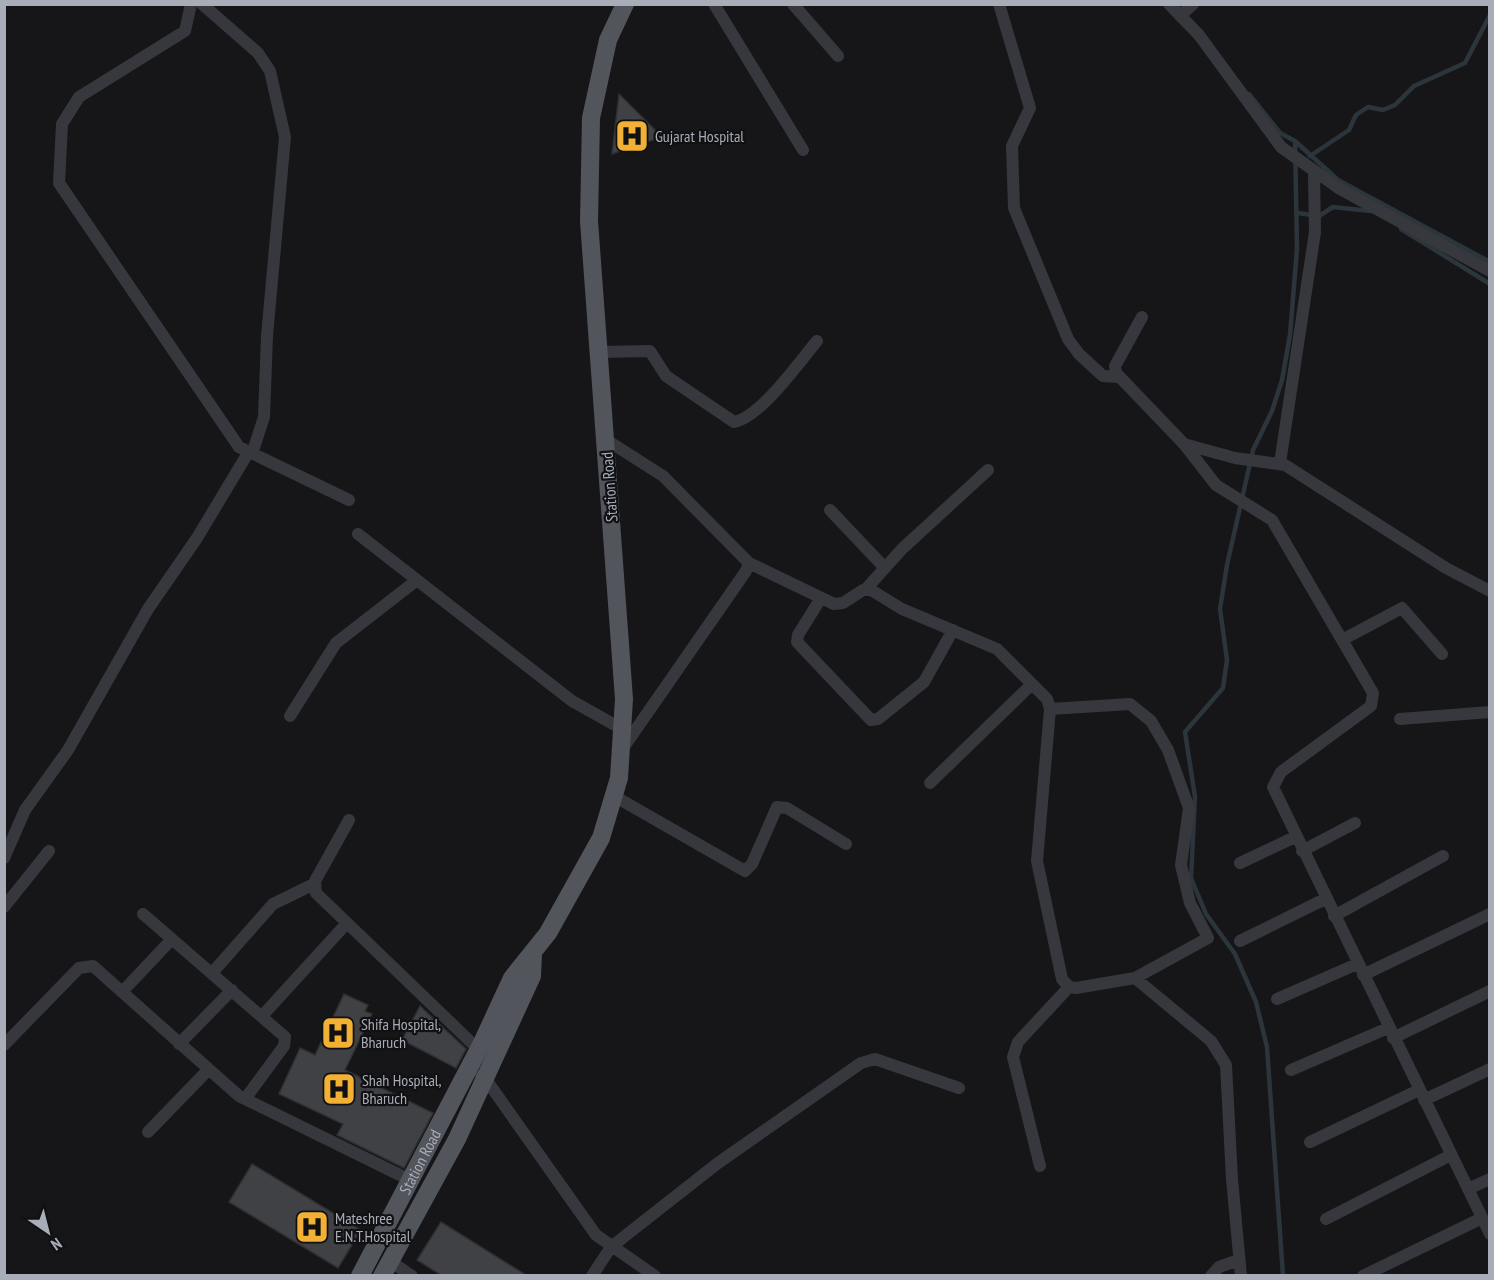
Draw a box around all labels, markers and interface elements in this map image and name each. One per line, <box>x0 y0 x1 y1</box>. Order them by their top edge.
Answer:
hospital icon: Gujarat Hospital <box>614 118 650 154</box>
place label: Gujarat Hospital <box>655 126 744 146</box>
street label: Station Road <box>597 451 621 523</box>
place label: Shifa Hospital, Bharuch <box>361 1014 441 1052</box>
hospital icon: Shifa Hospital, Bharuch <box>320 1015 356 1051</box>
place label: Shah Hospital, Bharuch <box>362 1070 442 1108</box>
hospital icon: Shah Hospital, Bharuch <box>321 1071 357 1107</box>
street label: Station Road <box>395 1126 445 1197</box>
north arrow <box>18 1202 78 1262</box>
place label: Mateshree E.N.T.Hospital <box>335 1208 411 1246</box>
hospital icon: Mateshree E.N.T.Hospital <box>294 1209 330 1245</box>
text: N <box>47 1234 66 1255</box>

